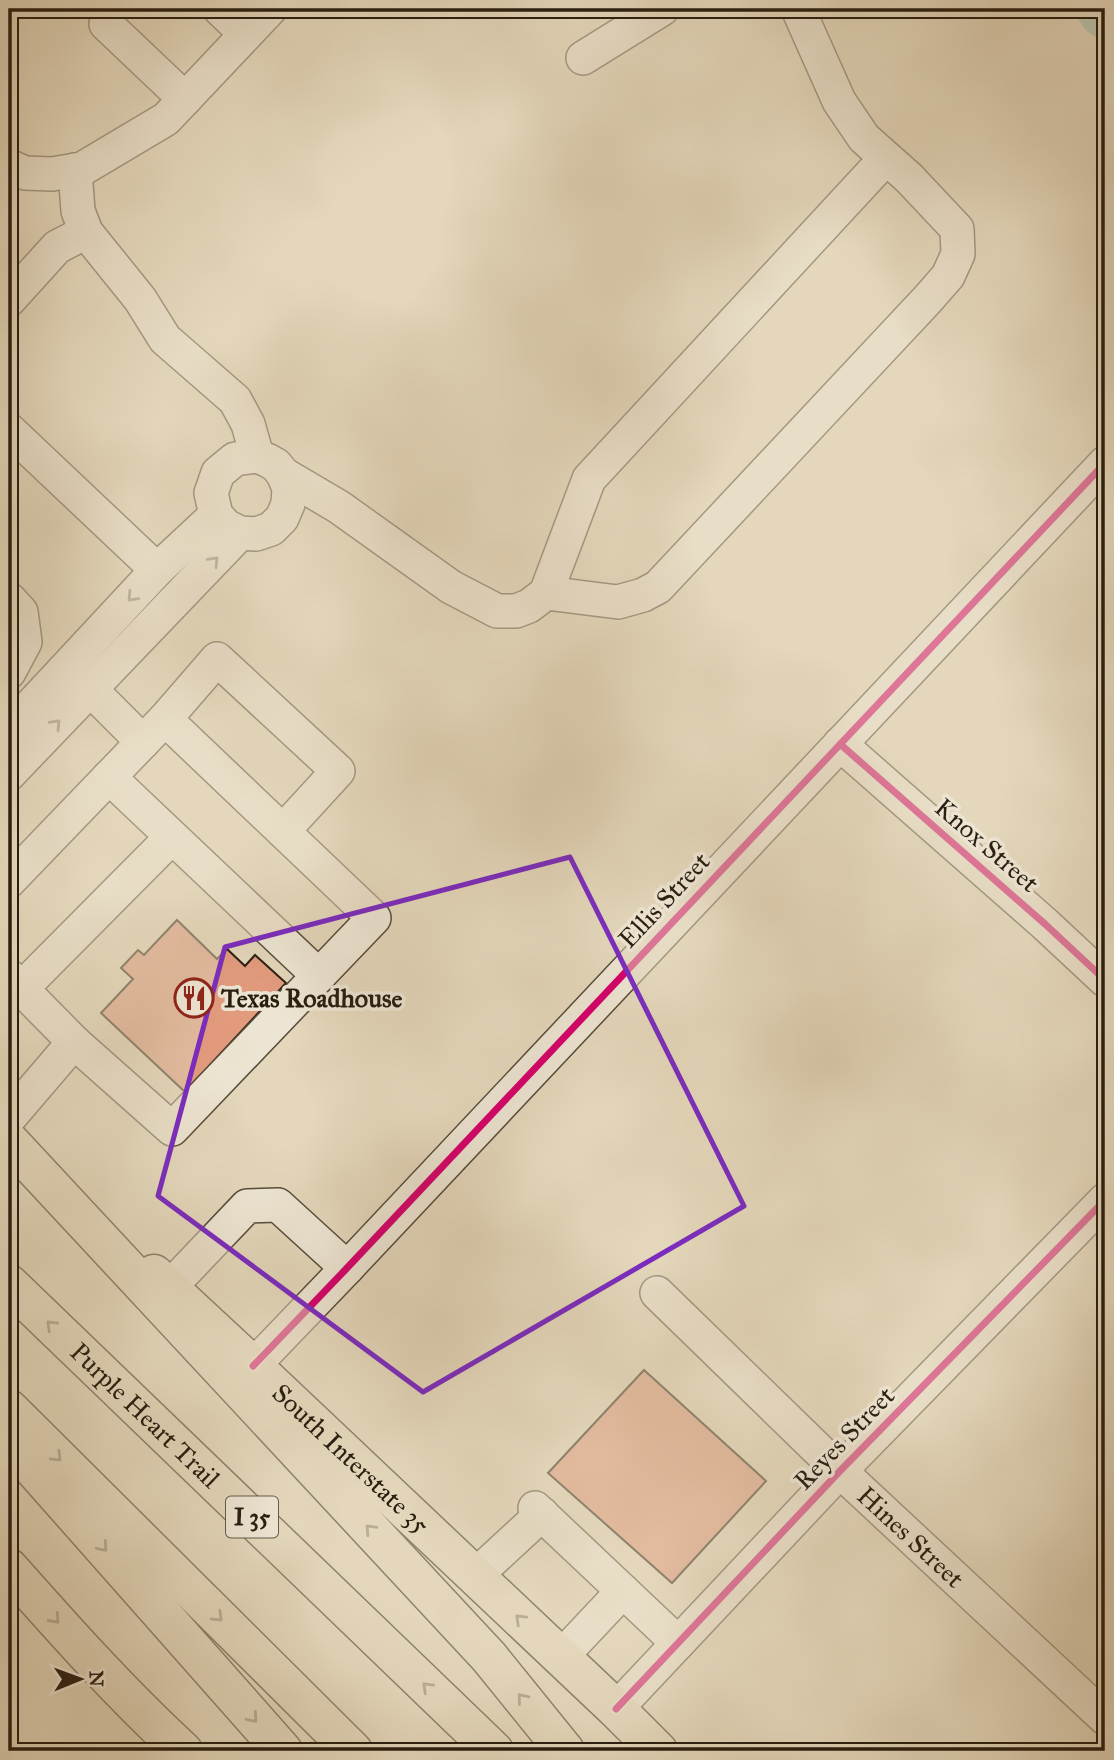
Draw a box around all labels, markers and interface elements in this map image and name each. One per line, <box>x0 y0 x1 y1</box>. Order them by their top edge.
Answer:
one-way arrow <box>205 556 218 569</box>
one-way arrow <box>128 589 141 602</box>
one-way arrow <box>47 719 60 732</box>
street label: Knox Street <box>928 791 1046 899</box>
street label: Ellis Street <box>612 845 716 955</box>
restaurant icon: Texas Roadhouse <box>173 977 215 1019</box>
place label: Texas Roadhouse <box>220 982 402 1014</box>
one-way arrow <box>47 1321 60 1334</box>
street label: Purple Heart Trail <box>64 1336 227 1494</box>
street label: South Interstate 35 <box>266 1377 436 1540</box>
street label: Reyes Street <box>787 1380 901 1496</box>
one-way arrow <box>49 1448 62 1461</box>
street label: Hines Street <box>851 1479 971 1594</box>
road number: I 35 <box>226 1497 278 1538</box>
one-way arrow <box>366 1524 378 1537</box>
one-way arrow <box>95 1539 107 1552</box>
one-way arrow <box>210 1609 223 1622</box>
one-way arrow <box>46 1611 59 1624</box>
one-way arrow <box>515 1615 528 1627</box>
north arrow <box>46 1644 116 1714</box>
text: N <box>85 1670 108 1687</box>
one-way arrow <box>422 1682 435 1695</box>
one-way arrow <box>518 1694 531 1706</box>
one-way arrow <box>245 1709 257 1722</box>

